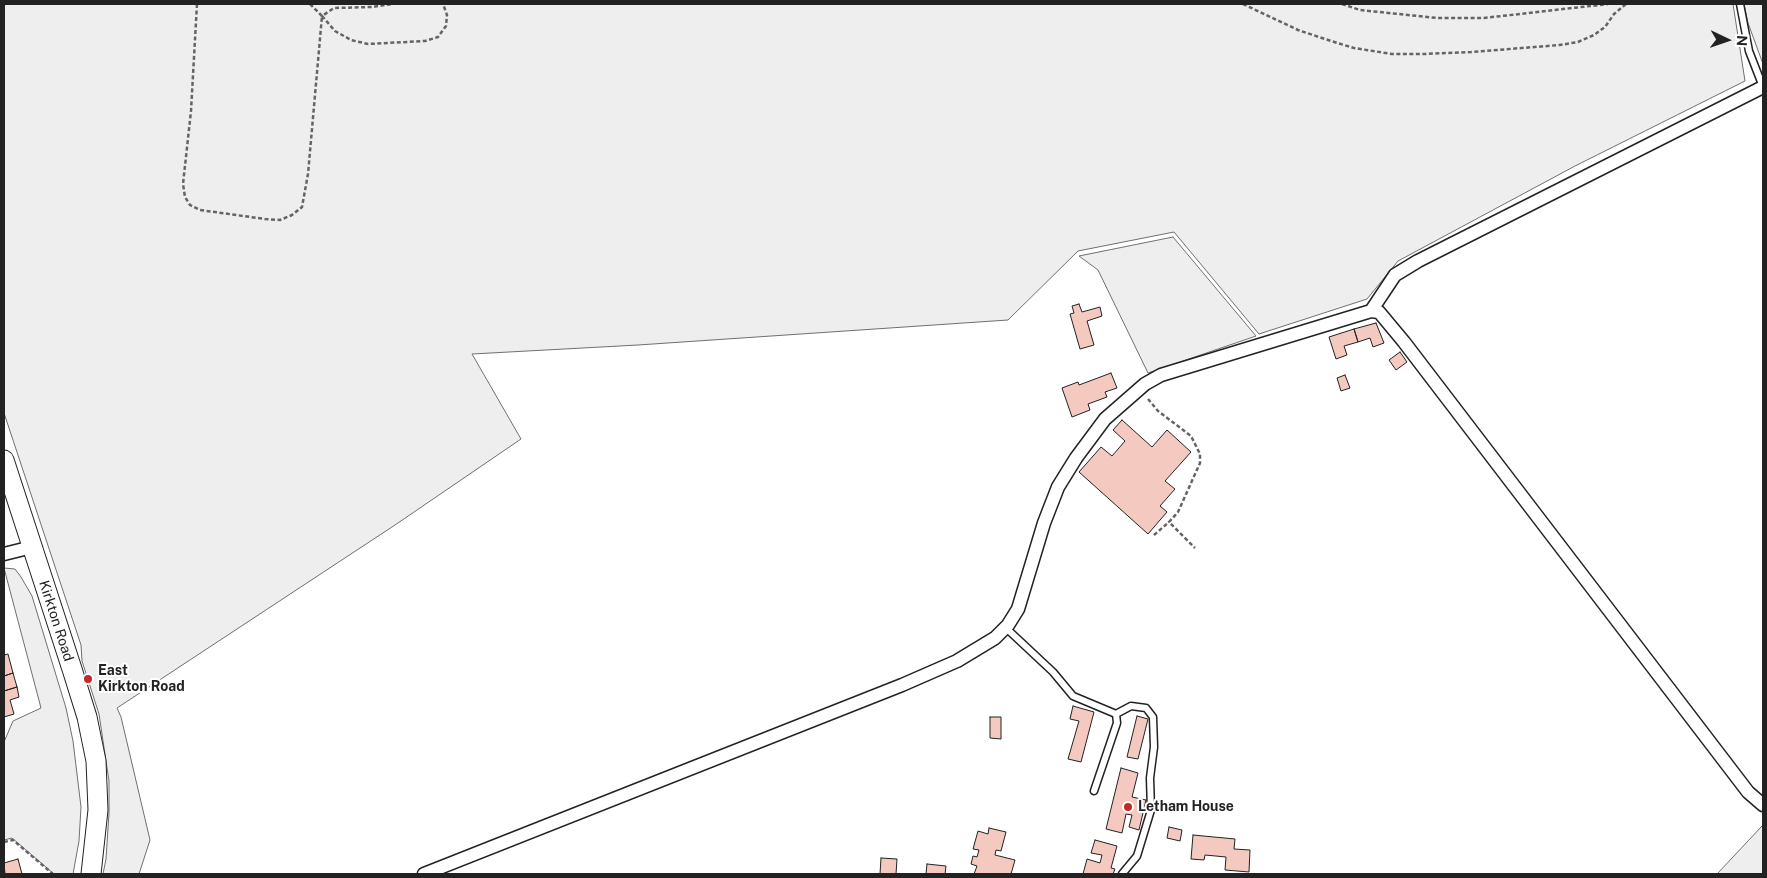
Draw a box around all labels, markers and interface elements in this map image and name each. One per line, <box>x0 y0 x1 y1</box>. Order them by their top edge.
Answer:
north arrow <box>1702 15 1752 65</box>
text: N <box>1734 35 1750 47</box>
street label: Kirkton Road <box>35 578 77 664</box>
place label: East Kirkton Road <box>98 663 185 696</box>
marker: East Kirkton Road <box>82 673 94 685</box>
place label: Letham House <box>1138 799 1234 815</box>
marker: Letham House <box>1122 801 1134 813</box>

